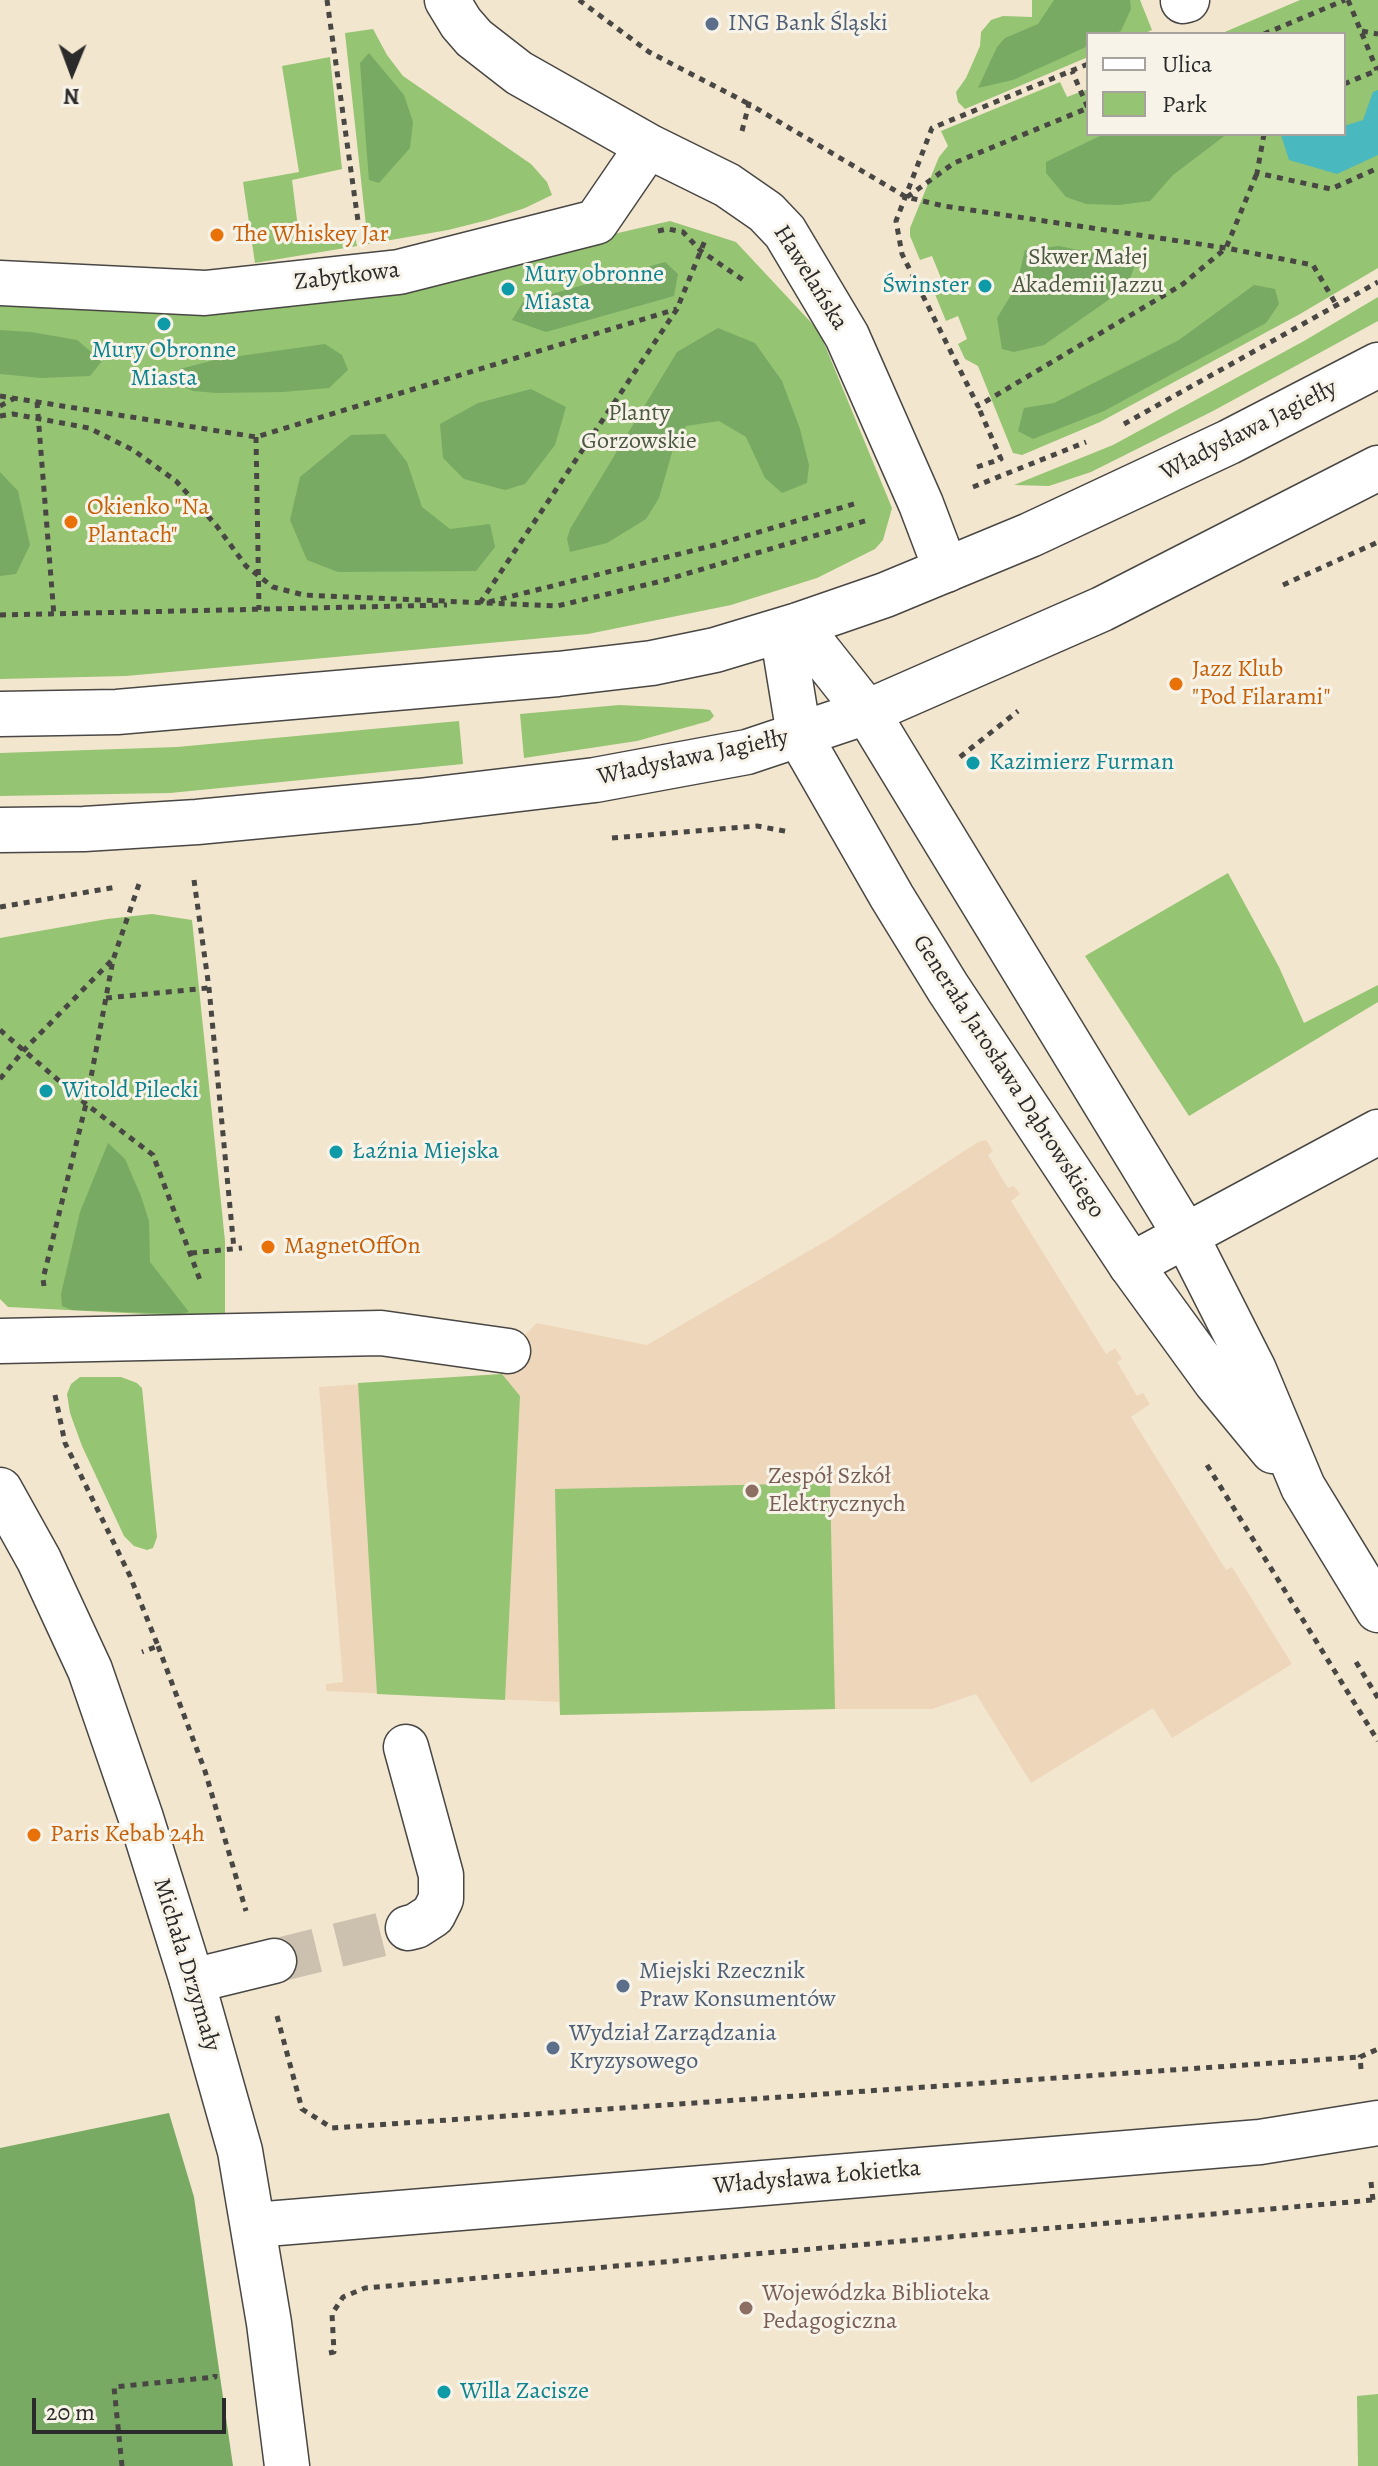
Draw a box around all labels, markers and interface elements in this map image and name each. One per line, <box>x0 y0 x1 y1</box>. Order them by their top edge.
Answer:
place label: ING Bank Śląski <box>728 10 888 38</box>
marker: ING Bank Śląski <box>703 15 721 33</box>
north arrow <box>32 32 112 112</box>
legend <box>1086 32 1346 136</box>
text: Ulica <box>1162 48 1212 80</box>
text: N <box>63 81 80 111</box>
text: Park <box>1162 88 1207 120</box>
street label: Hawelańska <box>766 220 854 336</box>
place label: The Whiskey Jar <box>233 221 389 249</box>
marker: The Whiskey Jar <box>208 226 226 244</box>
park label: Skwer Małej Akademii Jazzu <box>1012 244 1164 300</box>
street label: Zabytkowa <box>293 256 401 298</box>
place label: Mury obronne Miasta <box>524 261 664 317</box>
place label: Świnster <box>882 272 969 300</box>
marker: Świnster <box>976 277 994 295</box>
marker: Mury obronne Miasta <box>499 280 517 298</box>
marker: Mury Obronne Miasta <box>155 315 173 333</box>
place label: Mury Obronne Miasta <box>92 337 236 393</box>
street label: Władysława Jagiełły <box>1156 374 1342 488</box>
park label: Planty Gorzowskie <box>581 400 697 456</box>
place label: Okienko "Na Plantach" <box>87 494 209 550</box>
marker: Okienko "Na Plantach" <box>62 513 80 531</box>
place label: Jazz Klub "Pod Filarami" <box>1192 656 1331 712</box>
marker: Jazz Klub "Pod Filarami" <box>1167 675 1185 693</box>
street label: Władysława Jagiełły <box>595 724 791 792</box>
place label: Kazimierz Furman <box>989 749 1174 777</box>
marker: Kazimierz Furman <box>964 754 982 772</box>
street label: Generała Jarosława Dąbrowskiego <box>906 930 1110 1224</box>
place label: Witold Pilecki <box>62 1077 199 1105</box>
marker: Witold Pilecki <box>37 1082 55 1100</box>
place label: Łaźnia Miejska <box>352 1138 499 1166</box>
marker: Łaźnia Miejska <box>327 1143 345 1161</box>
place label: MagnetOffOn <box>284 1233 421 1261</box>
marker: MagnetOffOn <box>259 1238 277 1256</box>
place label: Zespół Szkół Elektrycznych <box>768 1463 906 1519</box>
marker: Zespół Szkół Elektrycznych <box>743 1482 761 1500</box>
place label: Paris Kebab 24h <box>50 1821 205 1849</box>
marker: Paris Kebab 24h <box>25 1826 43 1844</box>
street label: Michała Drzymały <box>146 1875 226 2055</box>
place label: Miejski Rzecznik Praw Konsumentów <box>639 1958 836 2014</box>
marker: Miejski Rzecznik Praw Konsumentów <box>614 1977 632 1995</box>
place label: Wydział Zarządzania Kryzysowego <box>569 2020 777 2076</box>
marker: Wydział Zarządzania Kryzysowego <box>544 2039 562 2057</box>
street label: Władysława Łokietka <box>712 2155 922 2201</box>
place label: Wojewódzka Biblioteka Pedagogiczna <box>762 2280 990 2336</box>
marker: Wojewódzka Biblioteka Pedagogiczna <box>737 2299 755 2317</box>
place label: Willa Zacisze <box>460 2378 589 2406</box>
scale bar <box>36 2382 230 2432</box>
marker: Willa Zacisze <box>435 2383 453 2401</box>
text: 20 m <box>46 2396 95 2428</box>

